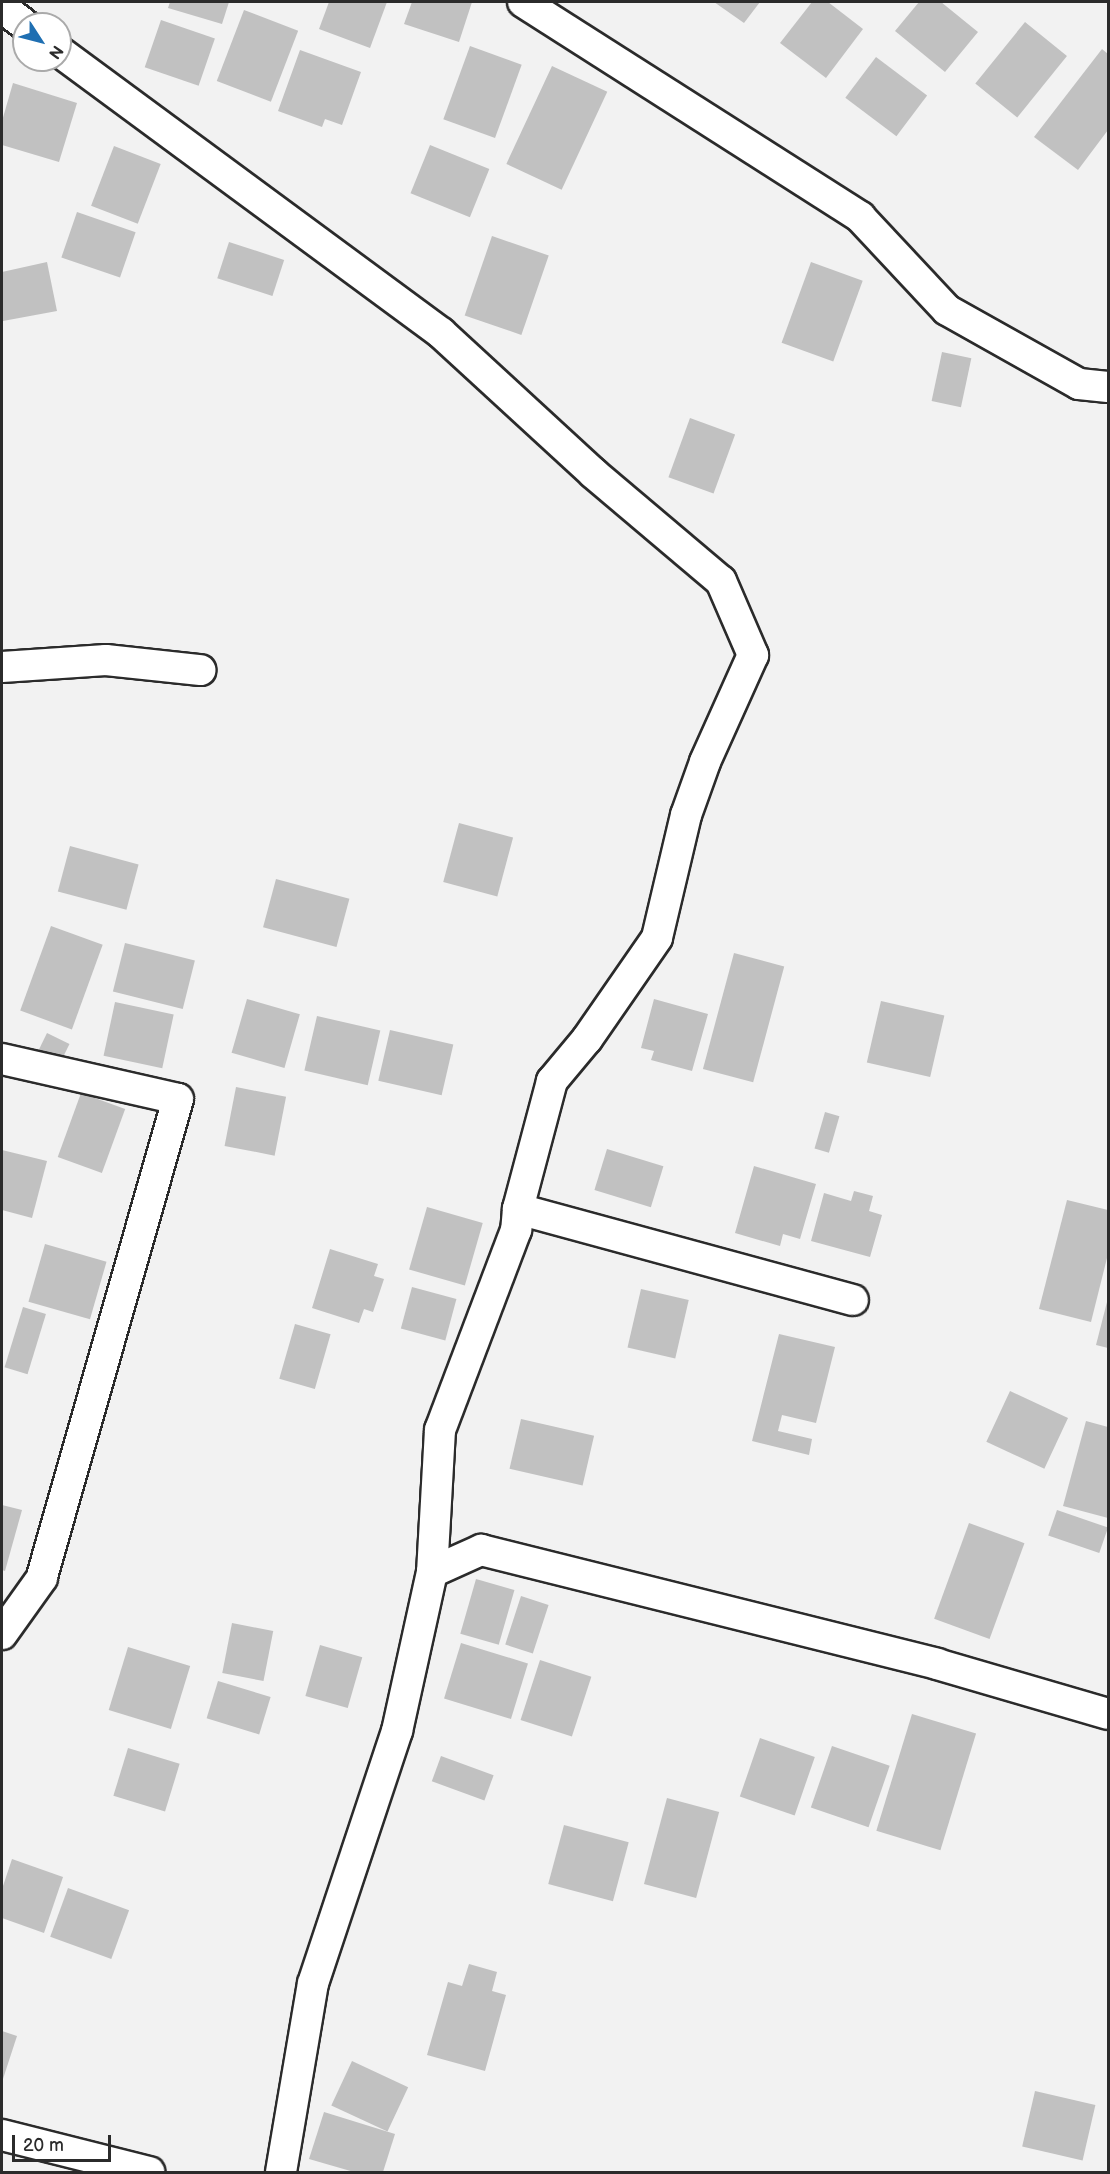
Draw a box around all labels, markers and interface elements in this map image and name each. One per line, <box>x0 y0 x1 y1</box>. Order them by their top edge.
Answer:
north arrow <box>12 12 72 72</box>
text: N <box>44 41 67 62</box>
scale bar <box>15 2123 114 2161</box>
text: 20 m <box>23 2135 64 2156</box>

